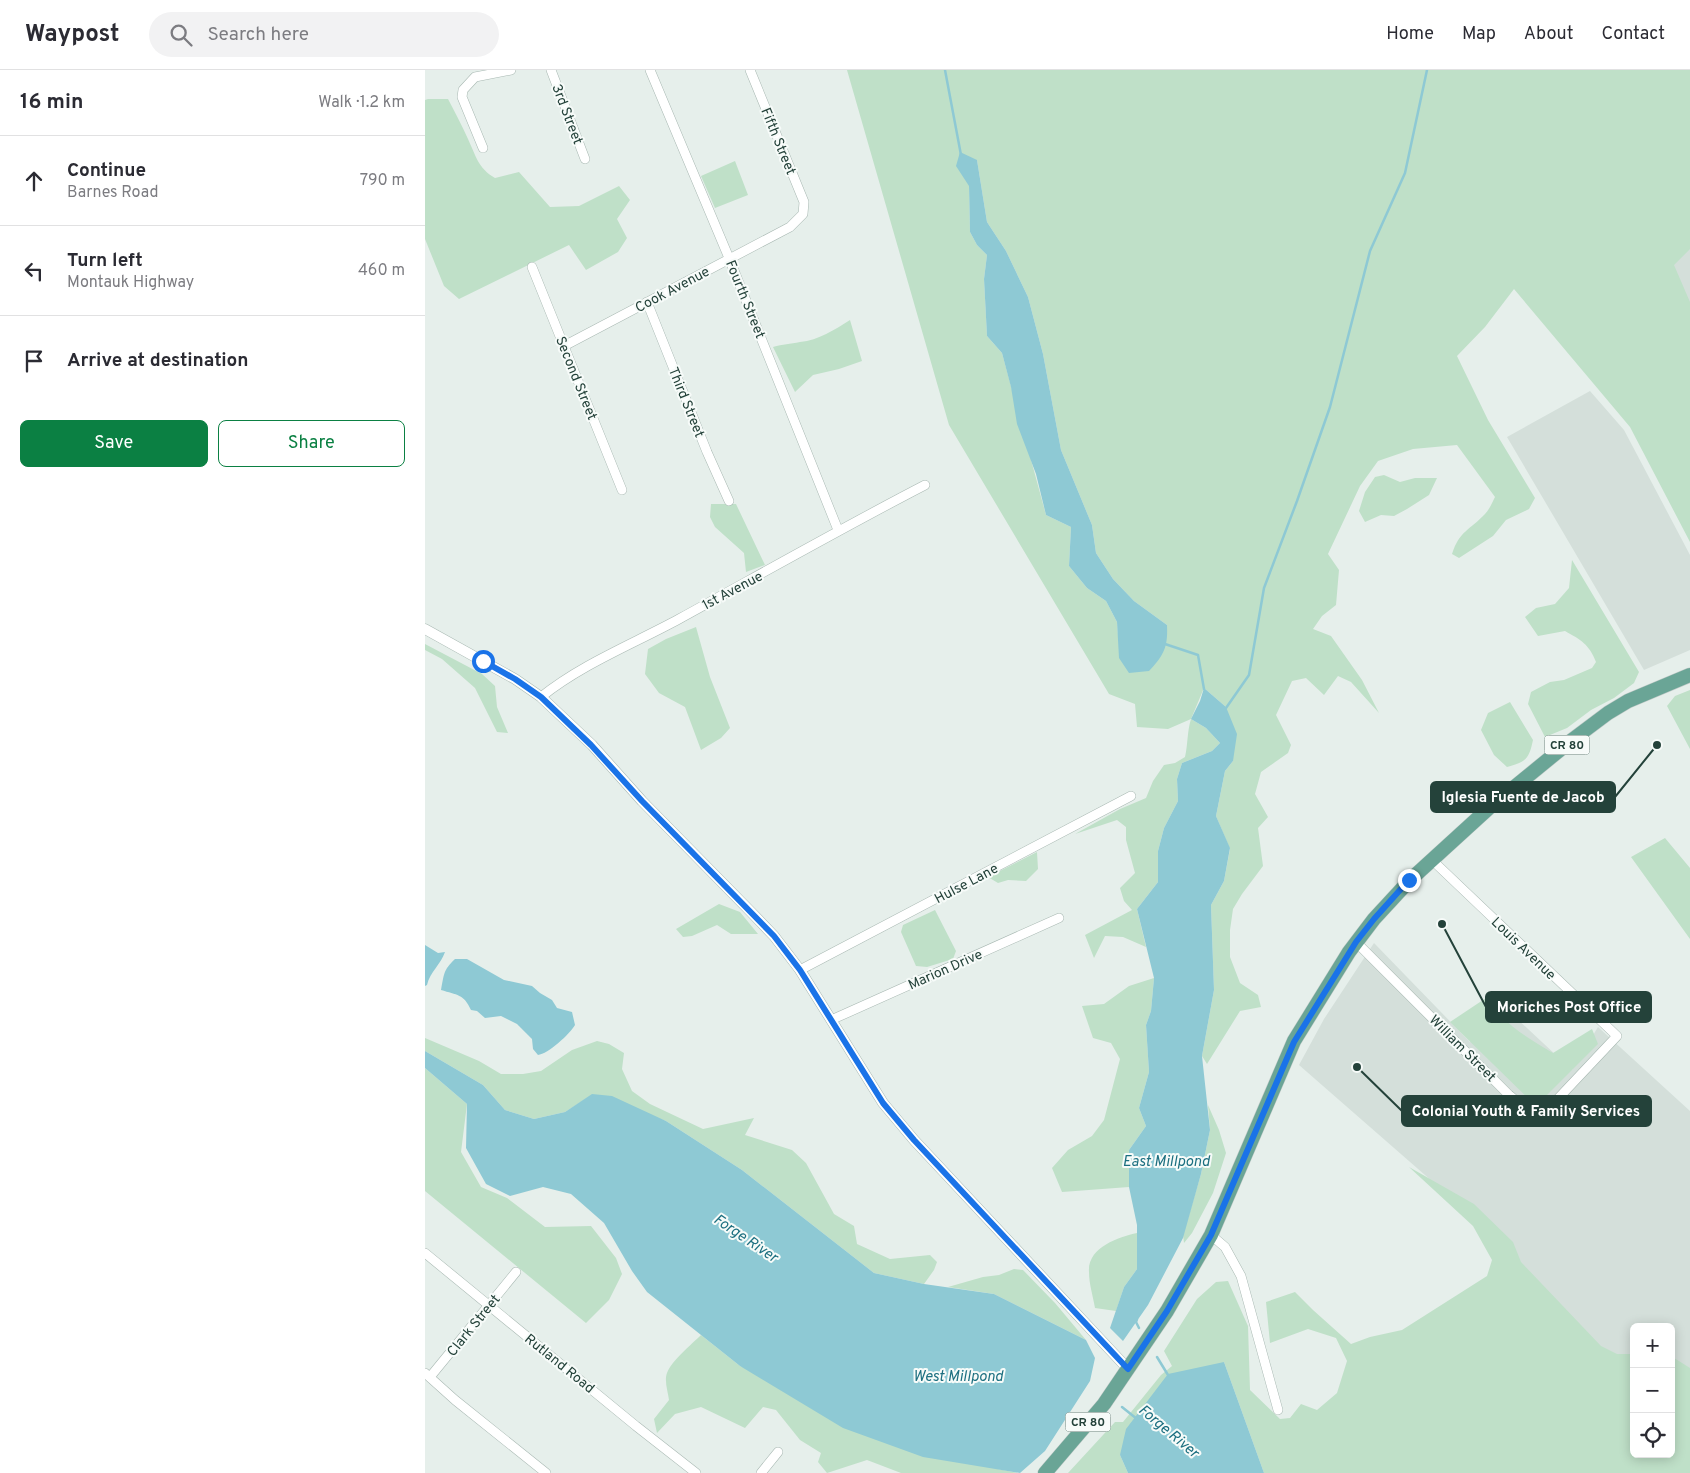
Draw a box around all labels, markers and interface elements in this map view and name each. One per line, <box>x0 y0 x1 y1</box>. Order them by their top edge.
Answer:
search box <box>149 12 499 57</box>
text: Waypost <box>25 20 119 50</box>
icon: search <box>167 21 195 49</box>
text: Search here <box>207 23 309 47</box>
text: Home <box>1386 23 1434 46</box>
text: Map <box>1462 23 1496 46</box>
text: About <box>1524 23 1573 46</box>
text: Contact <box>1601 23 1665 46</box>
street label: 3rd Street <box>547 82 586 147</box>
text: 16 min <box>20 89 83 116</box>
text: Walk · 1.2 km <box>318 93 405 113</box>
street label: Fifth Street <box>756 105 799 178</box>
text: Continue <box>67 159 146 183</box>
icon: ahead <box>20 167 48 195</box>
text: 790 m <box>360 171 405 191</box>
text: Barnes Road <box>67 183 158 203</box>
text: Turn left <box>67 249 143 273</box>
icon: left <box>20 257 48 285</box>
street label: Fourth Street <box>721 258 768 341</box>
text: 460 m <box>358 261 405 281</box>
street label: Cook Avenue <box>633 264 713 317</box>
text: Montauk Highway <box>67 273 194 293</box>
street label: Second Street <box>551 334 600 423</box>
icon: arrive <box>20 347 48 375</box>
text: Arrive at destination <box>67 349 248 373</box>
street label: Third Street <box>664 365 707 440</box>
button: Save <box>20 420 208 467</box>
button: Share <box>218 420 405 467</box>
street label: 1st Avenue <box>699 568 766 614</box>
route start <box>472 650 495 673</box>
road number: CR 80 <box>1545 736 1589 754</box>
callout: Iglesia Fuente de Jacob <box>1431 782 1615 812</box>
text: Iglesia Fuente de Jacob <box>1441 789 1605 808</box>
street label: Hulse Lane <box>932 860 1001 908</box>
route end <box>1398 869 1421 892</box>
street label: Louis Avenue <box>1487 914 1559 984</box>
street label: Marion Drive <box>906 946 985 994</box>
callout: Moriches Post Office <box>1486 992 1651 1022</box>
text: Moriches Post Office <box>1497 999 1641 1018</box>
street label: William Street <box>1425 1012 1499 1086</box>
callout: Colonial Youth & Family Services <box>1402 1096 1651 1126</box>
text: Colonial Youth & Family Services <box>1412 1103 1640 1122</box>
water label: East Millpond <box>1122 1153 1210 1172</box>
water label: Forge River <box>709 1211 782 1268</box>
street label: Clark Street <box>444 1291 504 1360</box>
map controls <box>1630 1323 1675 1458</box>
button: + <box>1630 1323 1675 1368</box>
street label: Rutland Road <box>521 1331 597 1397</box>
water label: West Millpond <box>913 1368 1004 1387</box>
button: − <box>1630 1368 1675 1413</box>
water label: Forge River <box>1134 1401 1203 1464</box>
road number: CR 80 <box>1065 1412 1111 1431</box>
button: locate <box>1630 1413 1675 1458</box>

